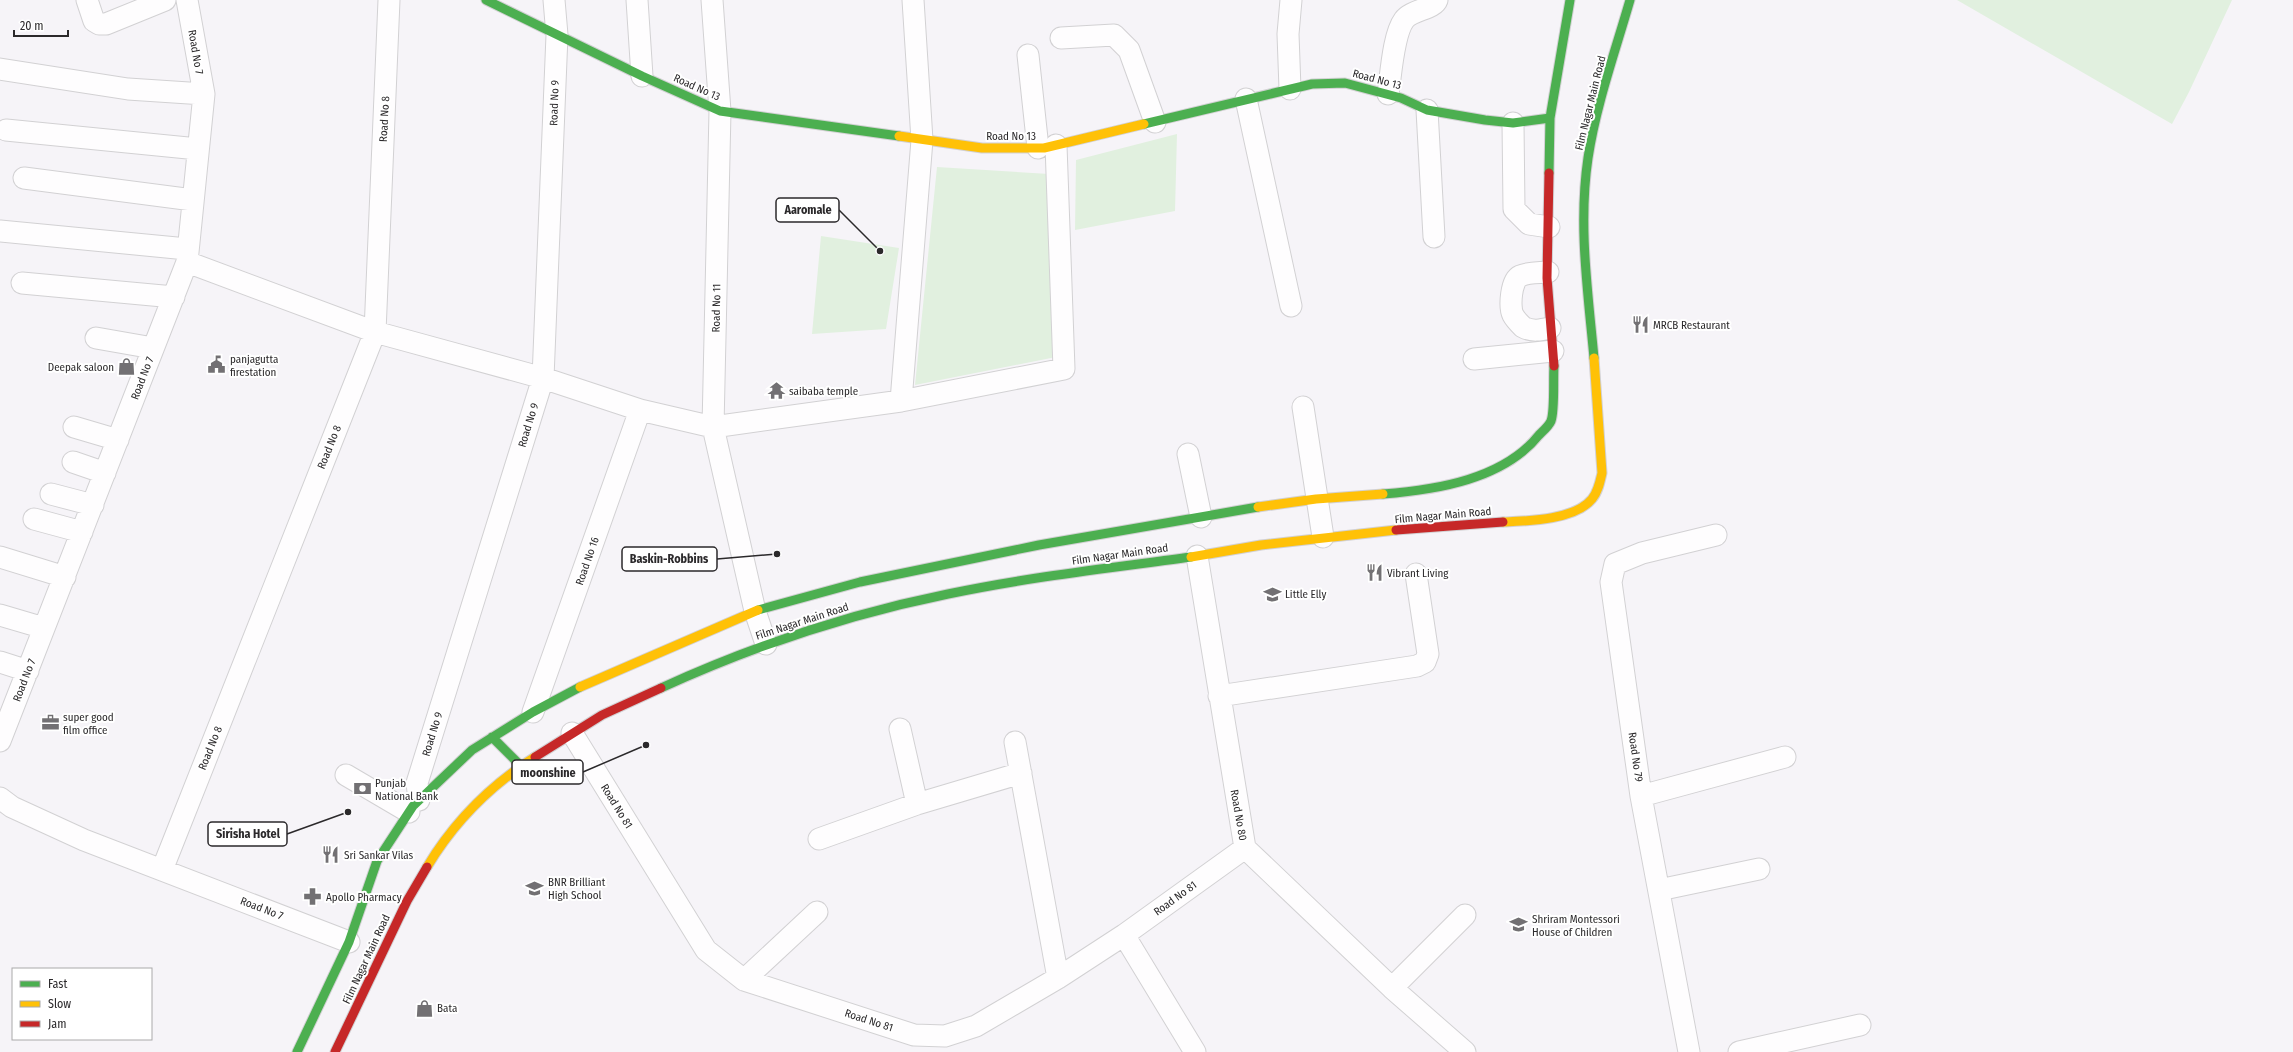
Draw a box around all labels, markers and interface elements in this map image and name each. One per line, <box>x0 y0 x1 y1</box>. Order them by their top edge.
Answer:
scale bar <box>14 12 68 38</box>
text: 20 m <box>20 19 44 33</box>
street label: Road No 7 <box>185 29 206 76</box>
street label: Film Nagar Main Road <box>1572 54 1609 152</box>
street label: Road No 13 <box>1351 67 1403 92</box>
street label: Road No 13 <box>671 71 722 104</box>
street label: Road No 9 <box>547 80 562 126</box>
street label: Road No 8 <box>377 95 392 142</box>
street label: Road No 13 <box>986 130 1036 143</box>
callout: Aaromale <box>776 198 839 222</box>
text: Aaromale <box>783 203 832 217</box>
street label: Road No 11 <box>710 283 723 333</box>
restaurant icon: MRCB Restaurant <box>1630 315 1650 335</box>
place label: MRCB Restaurant <box>1653 319 1730 332</box>
place label: panjagutta firestation <box>230 353 278 379</box>
street label: Road No 7 <box>128 354 157 401</box>
public building icon: panjagutta firestation <box>207 355 227 375</box>
shop icon: Deepak saloon <box>117 357 137 377</box>
place label: Deepak saloon <box>48 361 114 374</box>
temple icon: saibaba temple <box>766 381 786 401</box>
place label: saibaba temple <box>789 385 858 398</box>
street label: Road No 9 <box>516 401 541 449</box>
street label: Road No 8 <box>315 423 344 471</box>
street label: Film Nagar Main Road <box>1394 505 1492 526</box>
street label: Road No 16 <box>573 535 602 587</box>
street label: Film Nagar Main Road <box>1071 541 1169 568</box>
callout: Baskin-Robbins <box>622 547 717 571</box>
text: Baskin-Robbins <box>630 552 709 566</box>
restaurant icon: Vibrant Living <box>1364 563 1384 583</box>
place label: Vibrant Living <box>1387 567 1449 580</box>
school or university icon: Little Elly <box>1262 584 1282 604</box>
place label: Little Elly <box>1285 588 1326 601</box>
street label: Film Nagar Main Road <box>754 600 850 643</box>
street label: Road No 7 <box>10 656 39 703</box>
street label: Road No 9 <box>420 710 445 758</box>
place label: super good film office <box>63 711 114 737</box>
office icon: super good film office <box>40 713 60 733</box>
street label: Road No 8 <box>196 724 225 772</box>
street label: Road No 79 <box>1626 731 1645 783</box>
callout: moonshine <box>512 760 583 784</box>
text: moonshine <box>520 766 576 780</box>
place label: Punjab National Bank <box>375 777 439 803</box>
bank icon: Punjab National Bank <box>352 779 372 799</box>
street label: Road No 81 <box>598 782 635 831</box>
street label: Road No 80 <box>1228 789 1249 842</box>
callout: Sirisha Hotel <box>208 822 287 846</box>
text: Sirisha Hotel <box>216 827 281 841</box>
restaurant icon: Sri Sankar Vilas <box>321 845 341 865</box>
place label: Sri Sankar Vilas <box>344 849 414 862</box>
place label: BNR Brilliant High School <box>548 876 606 902</box>
school or university icon: BNR Brilliant High School <box>525 878 545 898</box>
street label: Road No 81 <box>1151 878 1199 918</box>
pharmacy icon: Apollo Pharmacy <box>303 887 323 907</box>
place label: Apollo Pharmacy <box>326 891 402 904</box>
street label: Road No 7 <box>239 894 286 923</box>
street label: Film Nagar Main Road <box>340 912 393 1006</box>
place label: Shriram Montessori House of Children <box>1532 913 1620 939</box>
school or university icon: Shriram Montessori House of Children <box>1509 915 1529 935</box>
legend <box>12 968 152 1040</box>
text: Fast <box>48 977 67 991</box>
text: Slow <box>48 997 71 1011</box>
shop icon: Bata <box>414 998 434 1018</box>
place label: Bata <box>437 1002 457 1015</box>
street label: Road No 81 <box>843 1007 895 1034</box>
text: Jam <box>48 1017 66 1031</box>

